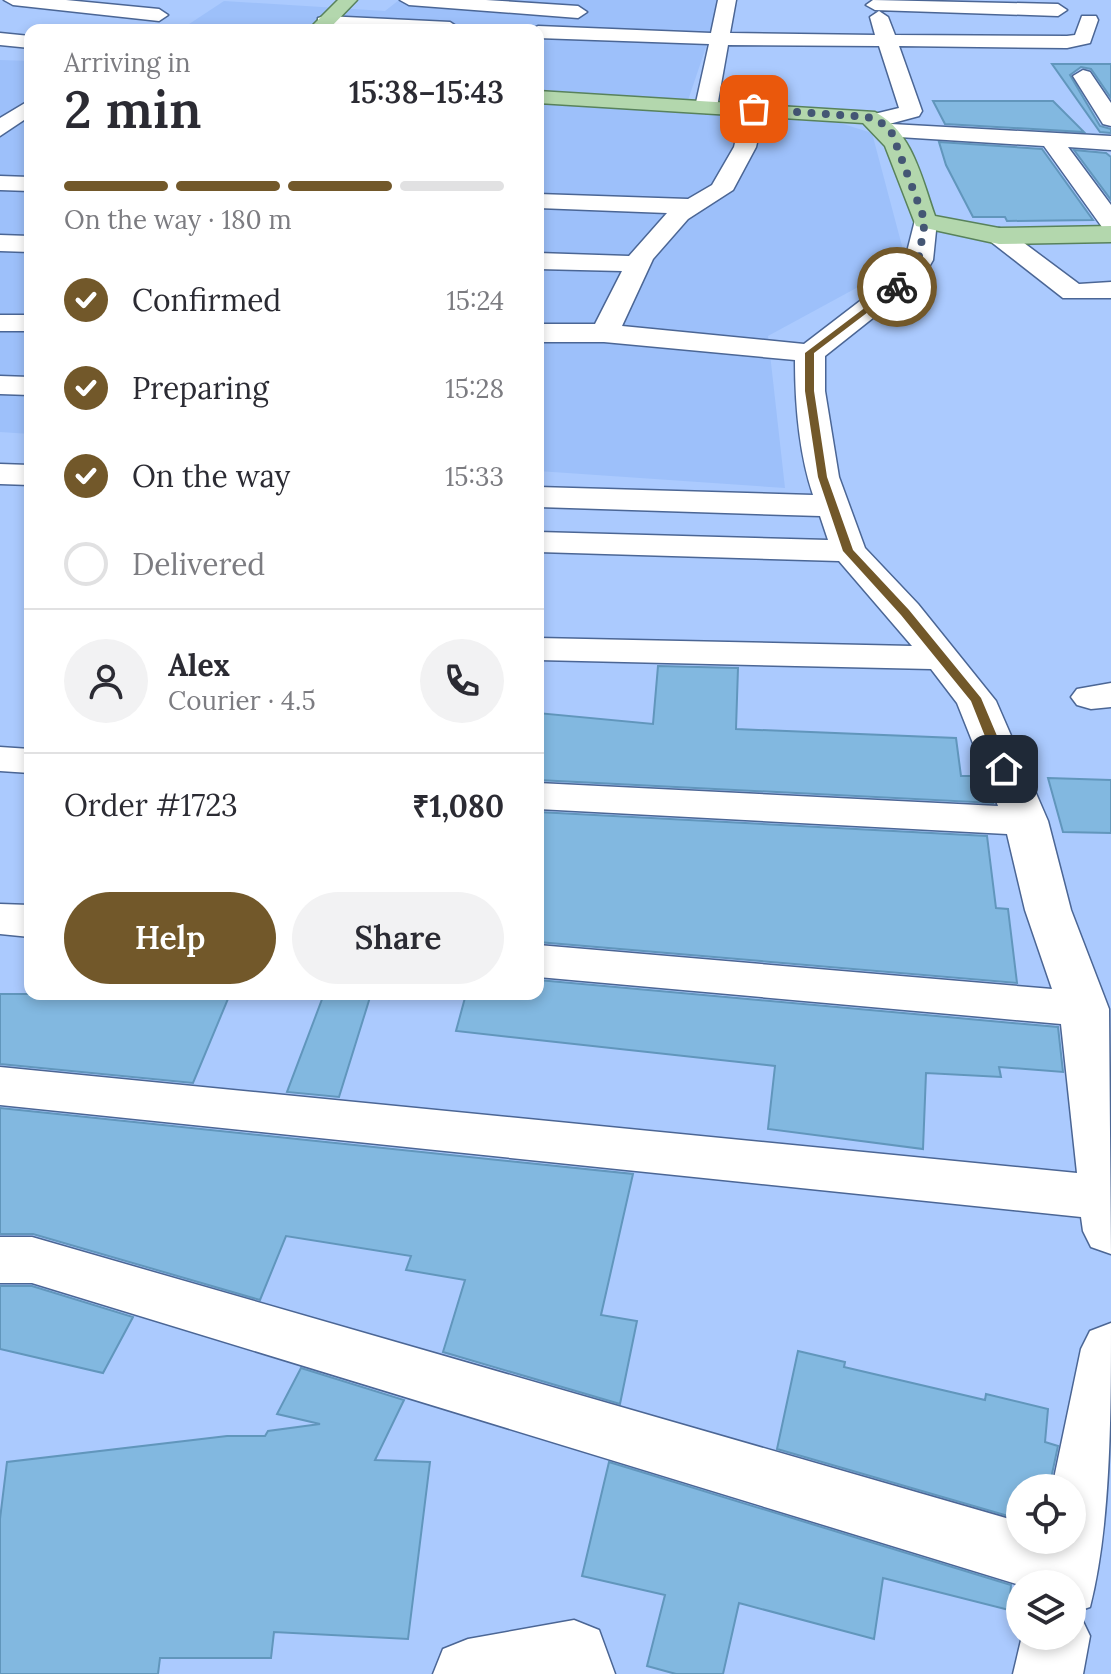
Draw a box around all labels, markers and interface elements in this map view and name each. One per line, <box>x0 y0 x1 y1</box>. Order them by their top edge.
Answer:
text: Arriving in <box>64 46 191 79</box>
text: 15:38–15:43 <box>349 73 504 111</box>
pin <box>720 75 788 143</box>
text: 2 min <box>64 76 202 142</box>
icon: bag <box>732 87 776 131</box>
text: On the way · 180 m <box>64 203 292 236</box>
courier <box>857 247 937 327</box>
icon: bike <box>875 265 919 309</box>
icon: check <box>64 278 108 322</box>
text: Confirmed <box>132 281 281 319</box>
text: 15:24 <box>446 284 504 317</box>
icon: check <box>64 366 108 410</box>
text: Preparing <box>132 369 269 407</box>
text: 15:28 <box>445 372 504 405</box>
icon: check <box>64 454 108 498</box>
text: On the way <box>132 457 290 495</box>
text: 15:33 <box>445 460 504 493</box>
text: Delivered <box>132 545 265 583</box>
button: person <box>64 639 148 723</box>
button: phone <box>420 639 504 723</box>
text: Alex <box>168 646 230 684</box>
text: Courier · 4.5 <box>168 684 316 717</box>
pin <box>970 735 1038 803</box>
icon: home <box>982 747 1026 791</box>
text: Order #1723 <box>64 786 238 824</box>
text: ₹1,080 <box>412 787 504 825</box>
button: Help <box>64 892 276 984</box>
button: Share <box>292 892 504 984</box>
map controls <box>1006 1474 1086 1650</box>
button: locate <box>1006 1474 1086 1554</box>
button: layers <box>1006 1570 1086 1650</box>

